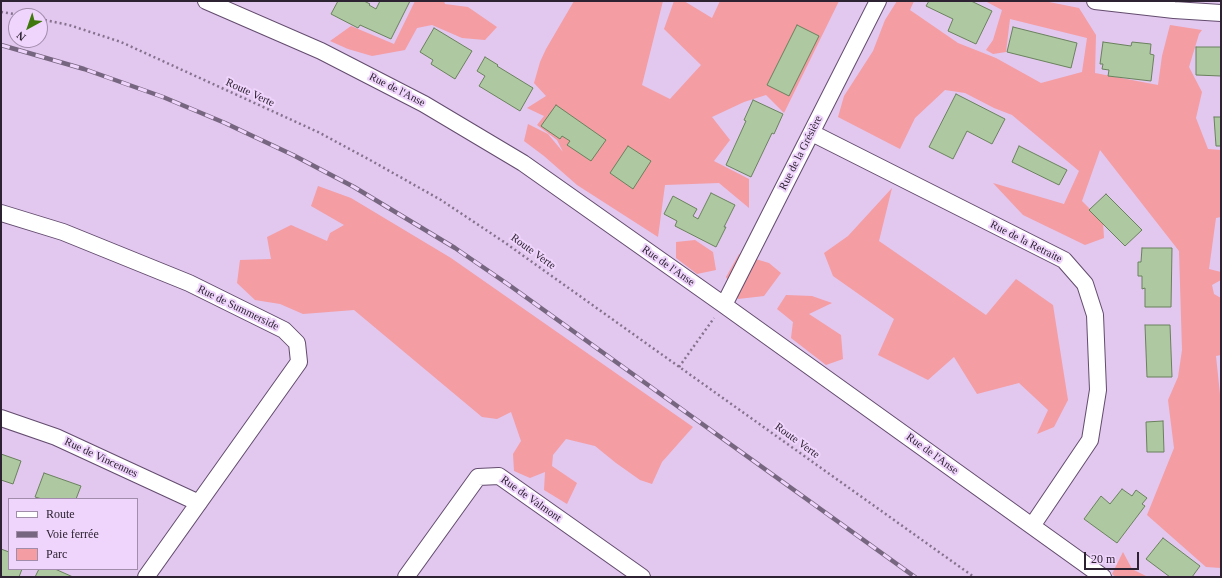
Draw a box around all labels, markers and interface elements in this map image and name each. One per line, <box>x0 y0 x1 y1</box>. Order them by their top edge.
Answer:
north arrow <box>8 8 48 48</box>
text: N <box>14 29 28 44</box>
street label: Rue de l'Anse <box>367 70 427 110</box>
street label: Route Verte <box>224 76 276 110</box>
street label: Rue de la Grésière <box>777 114 825 192</box>
street label: Rue de la Retraite <box>988 218 1064 266</box>
street label: Route Verte <box>508 231 558 273</box>
street label: Rue de l'Anse <box>639 243 697 289</box>
street label: Rue de Summerside <box>195 283 281 333</box>
street label: Route Verte <box>772 420 822 462</box>
street label: Rue de l'Anse <box>903 431 961 477</box>
street label: Rue de Vincennes <box>62 435 140 481</box>
street label: Rue de Valmont <box>498 473 564 525</box>
legend <box>8 498 138 570</box>
text: Route <box>46 507 75 521</box>
text: Voie ferrée <box>46 527 99 541</box>
scale bar <box>1086 544 1141 570</box>
text: Parc <box>46 547 67 561</box>
text: 20 m <box>1091 552 1115 566</box>

